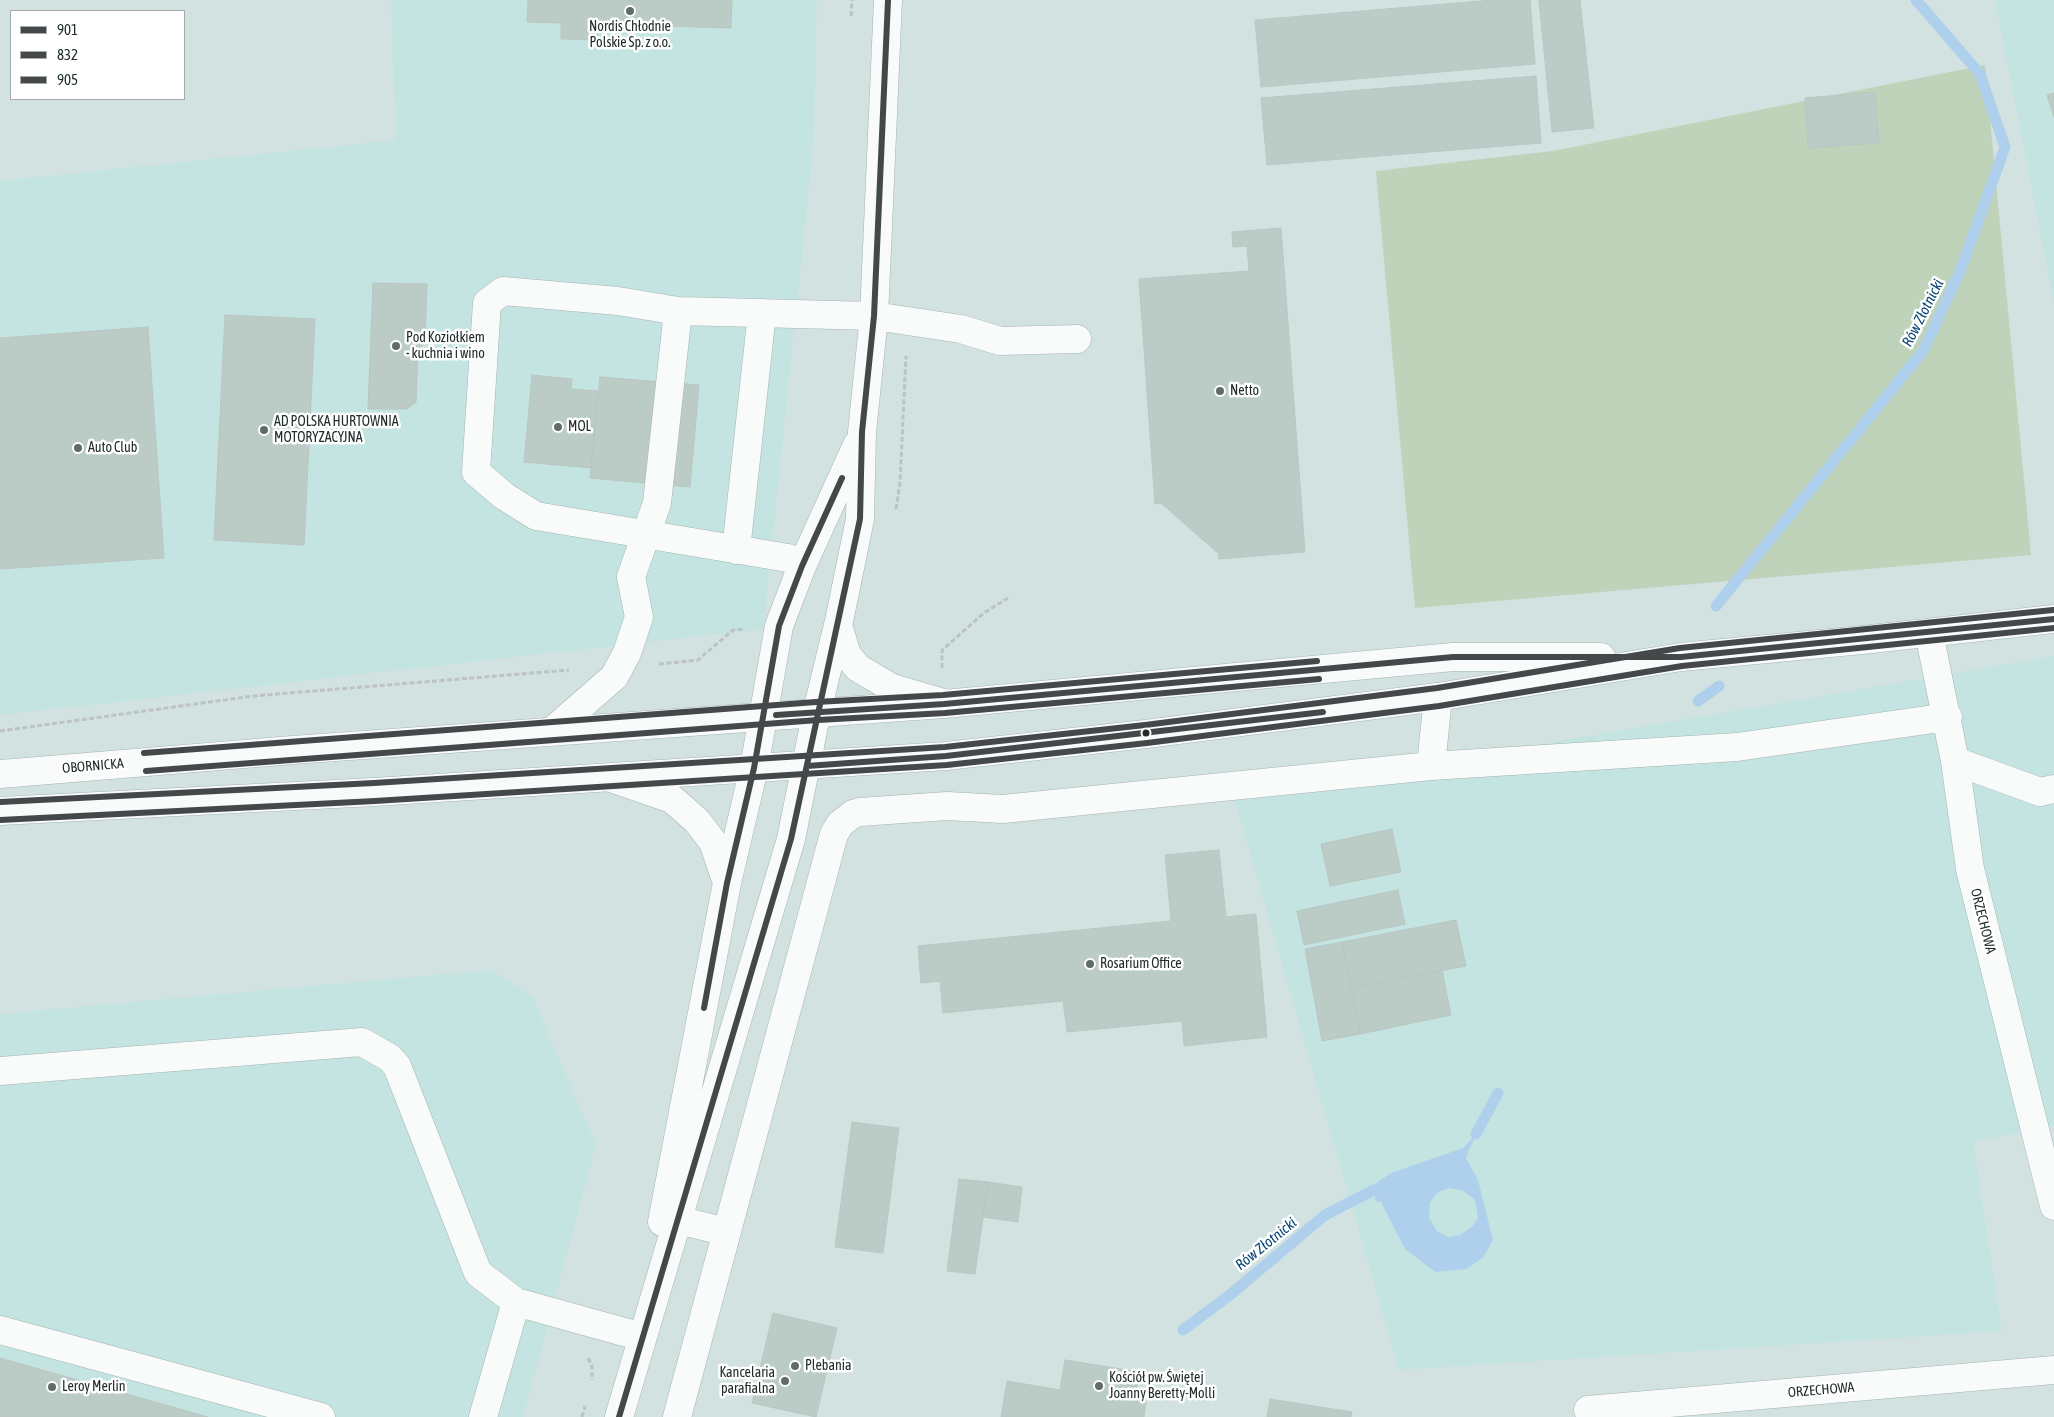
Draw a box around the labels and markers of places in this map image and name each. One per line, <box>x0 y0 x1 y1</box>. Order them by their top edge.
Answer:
marker: Nordis Chłodnie Polskie Sp. z o.o. <box>624 5 636 17</box>
place label: Nordis Chłodnie Polskie Sp. z o.o. <box>589 19 671 52</box>
place label: Pod Koziołkiem - kuchnia i wino <box>406 330 485 362</box>
marker: Pod Koziołkiem - kuchnia i wino <box>390 340 402 352</box>
place label: Netto <box>1230 383 1259 399</box>
marker: Netto <box>1214 385 1226 397</box>
place label: AD POLSKA HURTOWNIA MOTORYZACYJNA <box>274 414 399 447</box>
place label: MOL <box>568 419 591 435</box>
marker: MOL <box>552 421 564 433</box>
marker: AD POLSKA HURTOWNIA MOTORYZACYJNA <box>258 424 270 436</box>
place label: Auto Club <box>88 440 137 456</box>
marker: Auto Club <box>72 442 84 454</box>
unlabelled marker <box>1141 728 1151 738</box>
place label: Rosarium Office <box>1100 956 1182 972</box>
marker: Rosarium Office <box>1084 958 1096 970</box>
place label: Plebania <box>805 1358 851 1374</box>
marker: Plebania <box>789 1360 801 1372</box>
place label: Kancelaria parafialna <box>720 1365 775 1398</box>
place label: Kościół pw. Świętej Joanny Beretty-Molli <box>1109 1370 1215 1402</box>
marker: Kancelaria parafialna <box>779 1375 791 1387</box>
place label: Leroy Merlin <box>62 1379 126 1395</box>
marker: Kościół pw. Świętej Joanny Beretty-Molli <box>1093 1380 1105 1392</box>
marker: Leroy Merlin <box>46 1381 58 1393</box>

